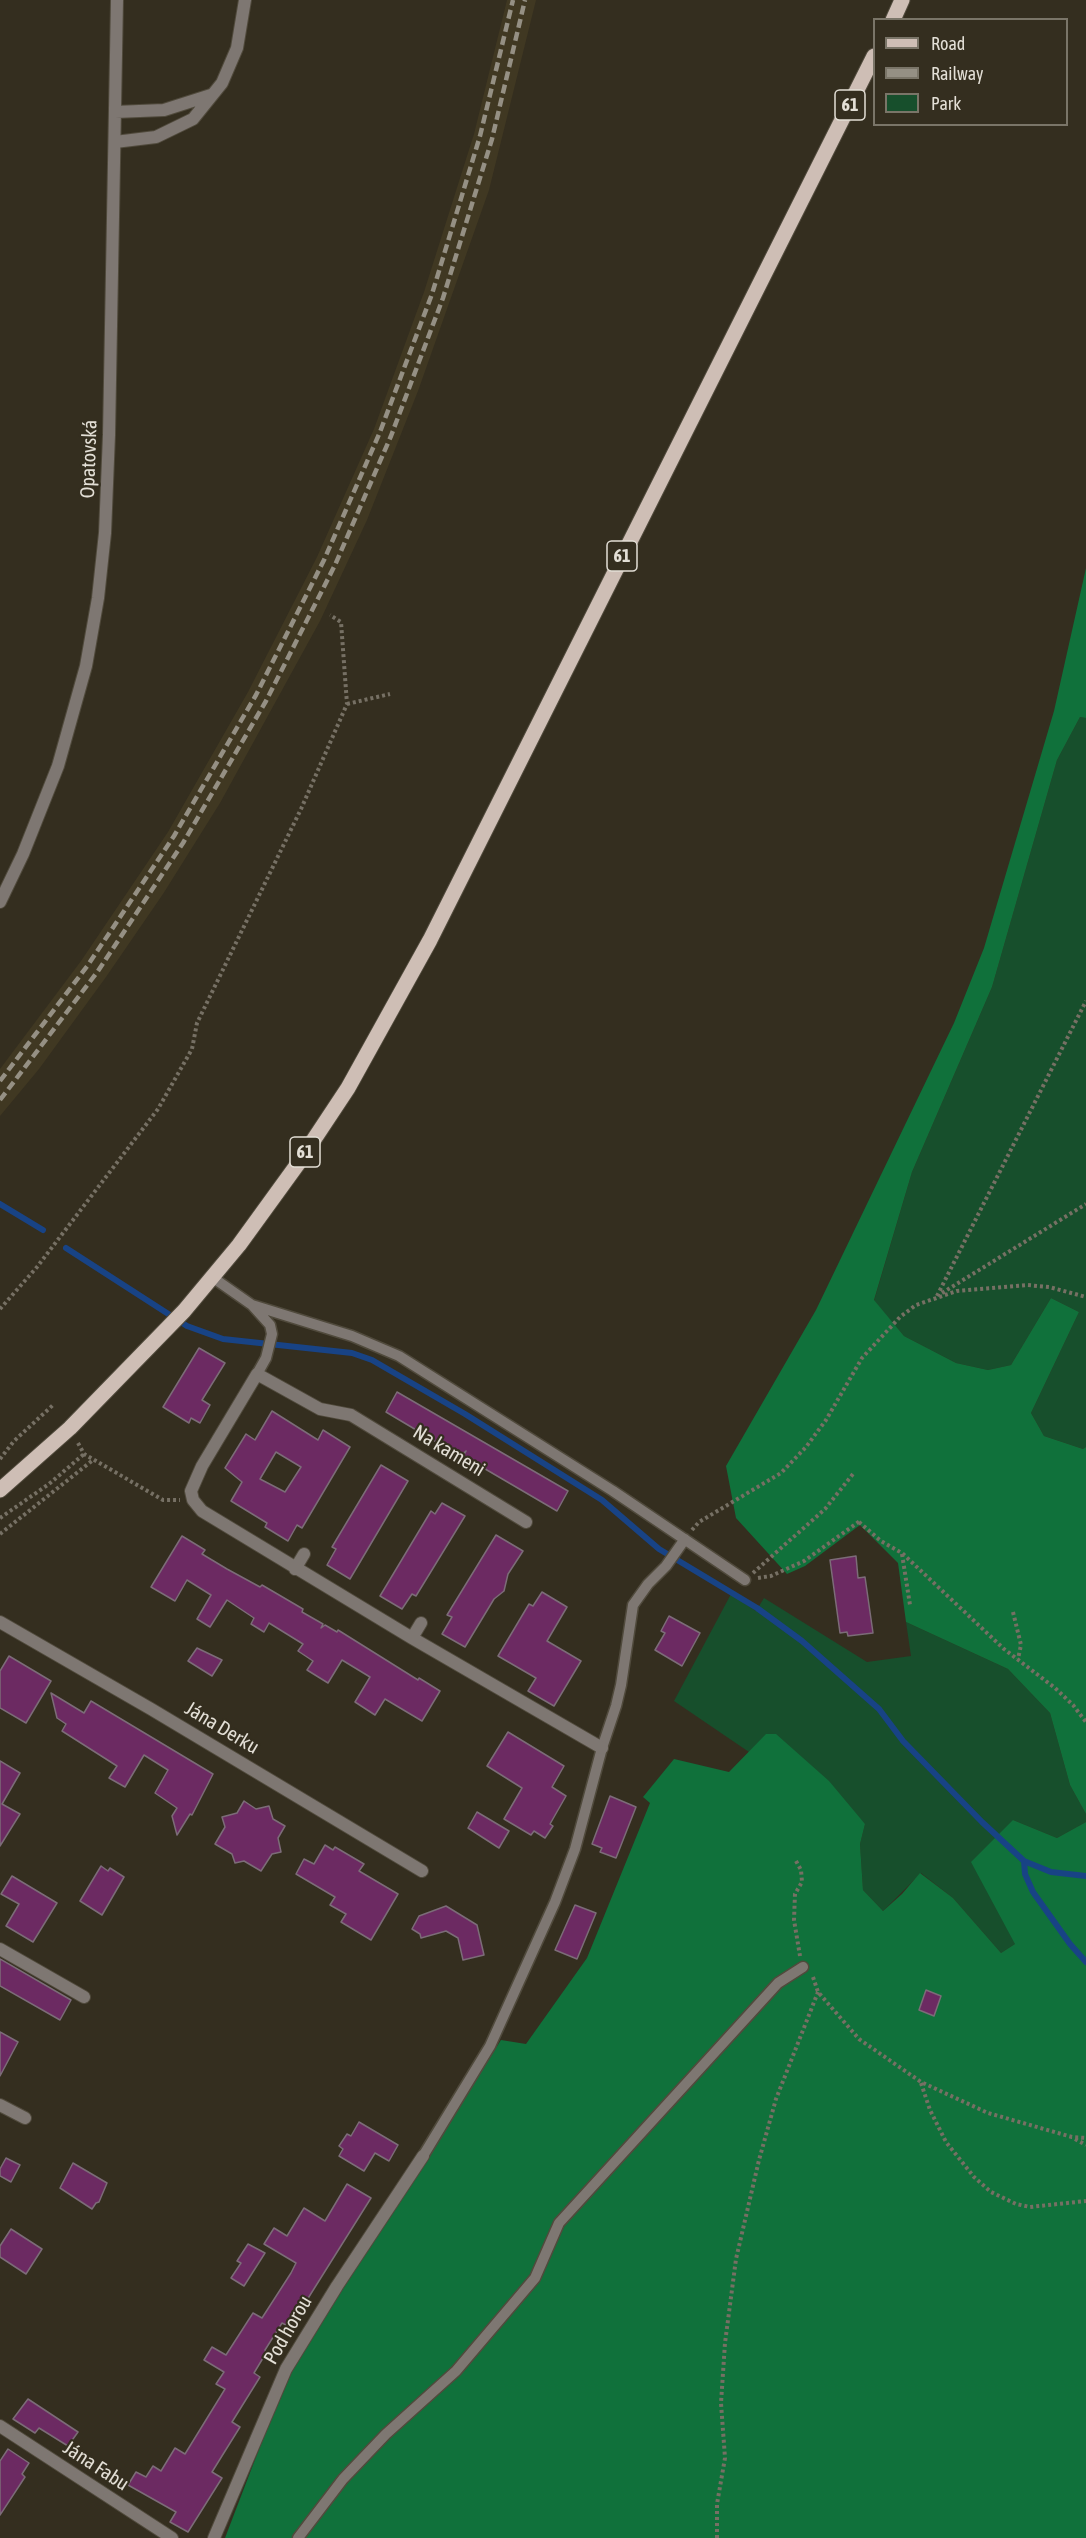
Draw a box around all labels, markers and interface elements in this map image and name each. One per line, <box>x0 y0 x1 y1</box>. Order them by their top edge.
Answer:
legend <box>873 18 1068 126</box>
text: Road <box>931 33 965 54</box>
text: Railway <box>931 63 983 84</box>
road number: 61 <box>835 90 865 120</box>
text: Park <box>931 93 961 114</box>
street label: Opatovská <box>76 419 102 499</box>
road number: 61 <box>607 541 637 571</box>
road number: 61 <box>290 1137 320 1167</box>
street label: Na kameni <box>409 1420 489 1482</box>
street label: Jána Derku <box>181 1697 263 1759</box>
street label: Pod horou <box>259 2291 317 2369</box>
street label: Jána Fabu <box>59 2436 133 2496</box>

